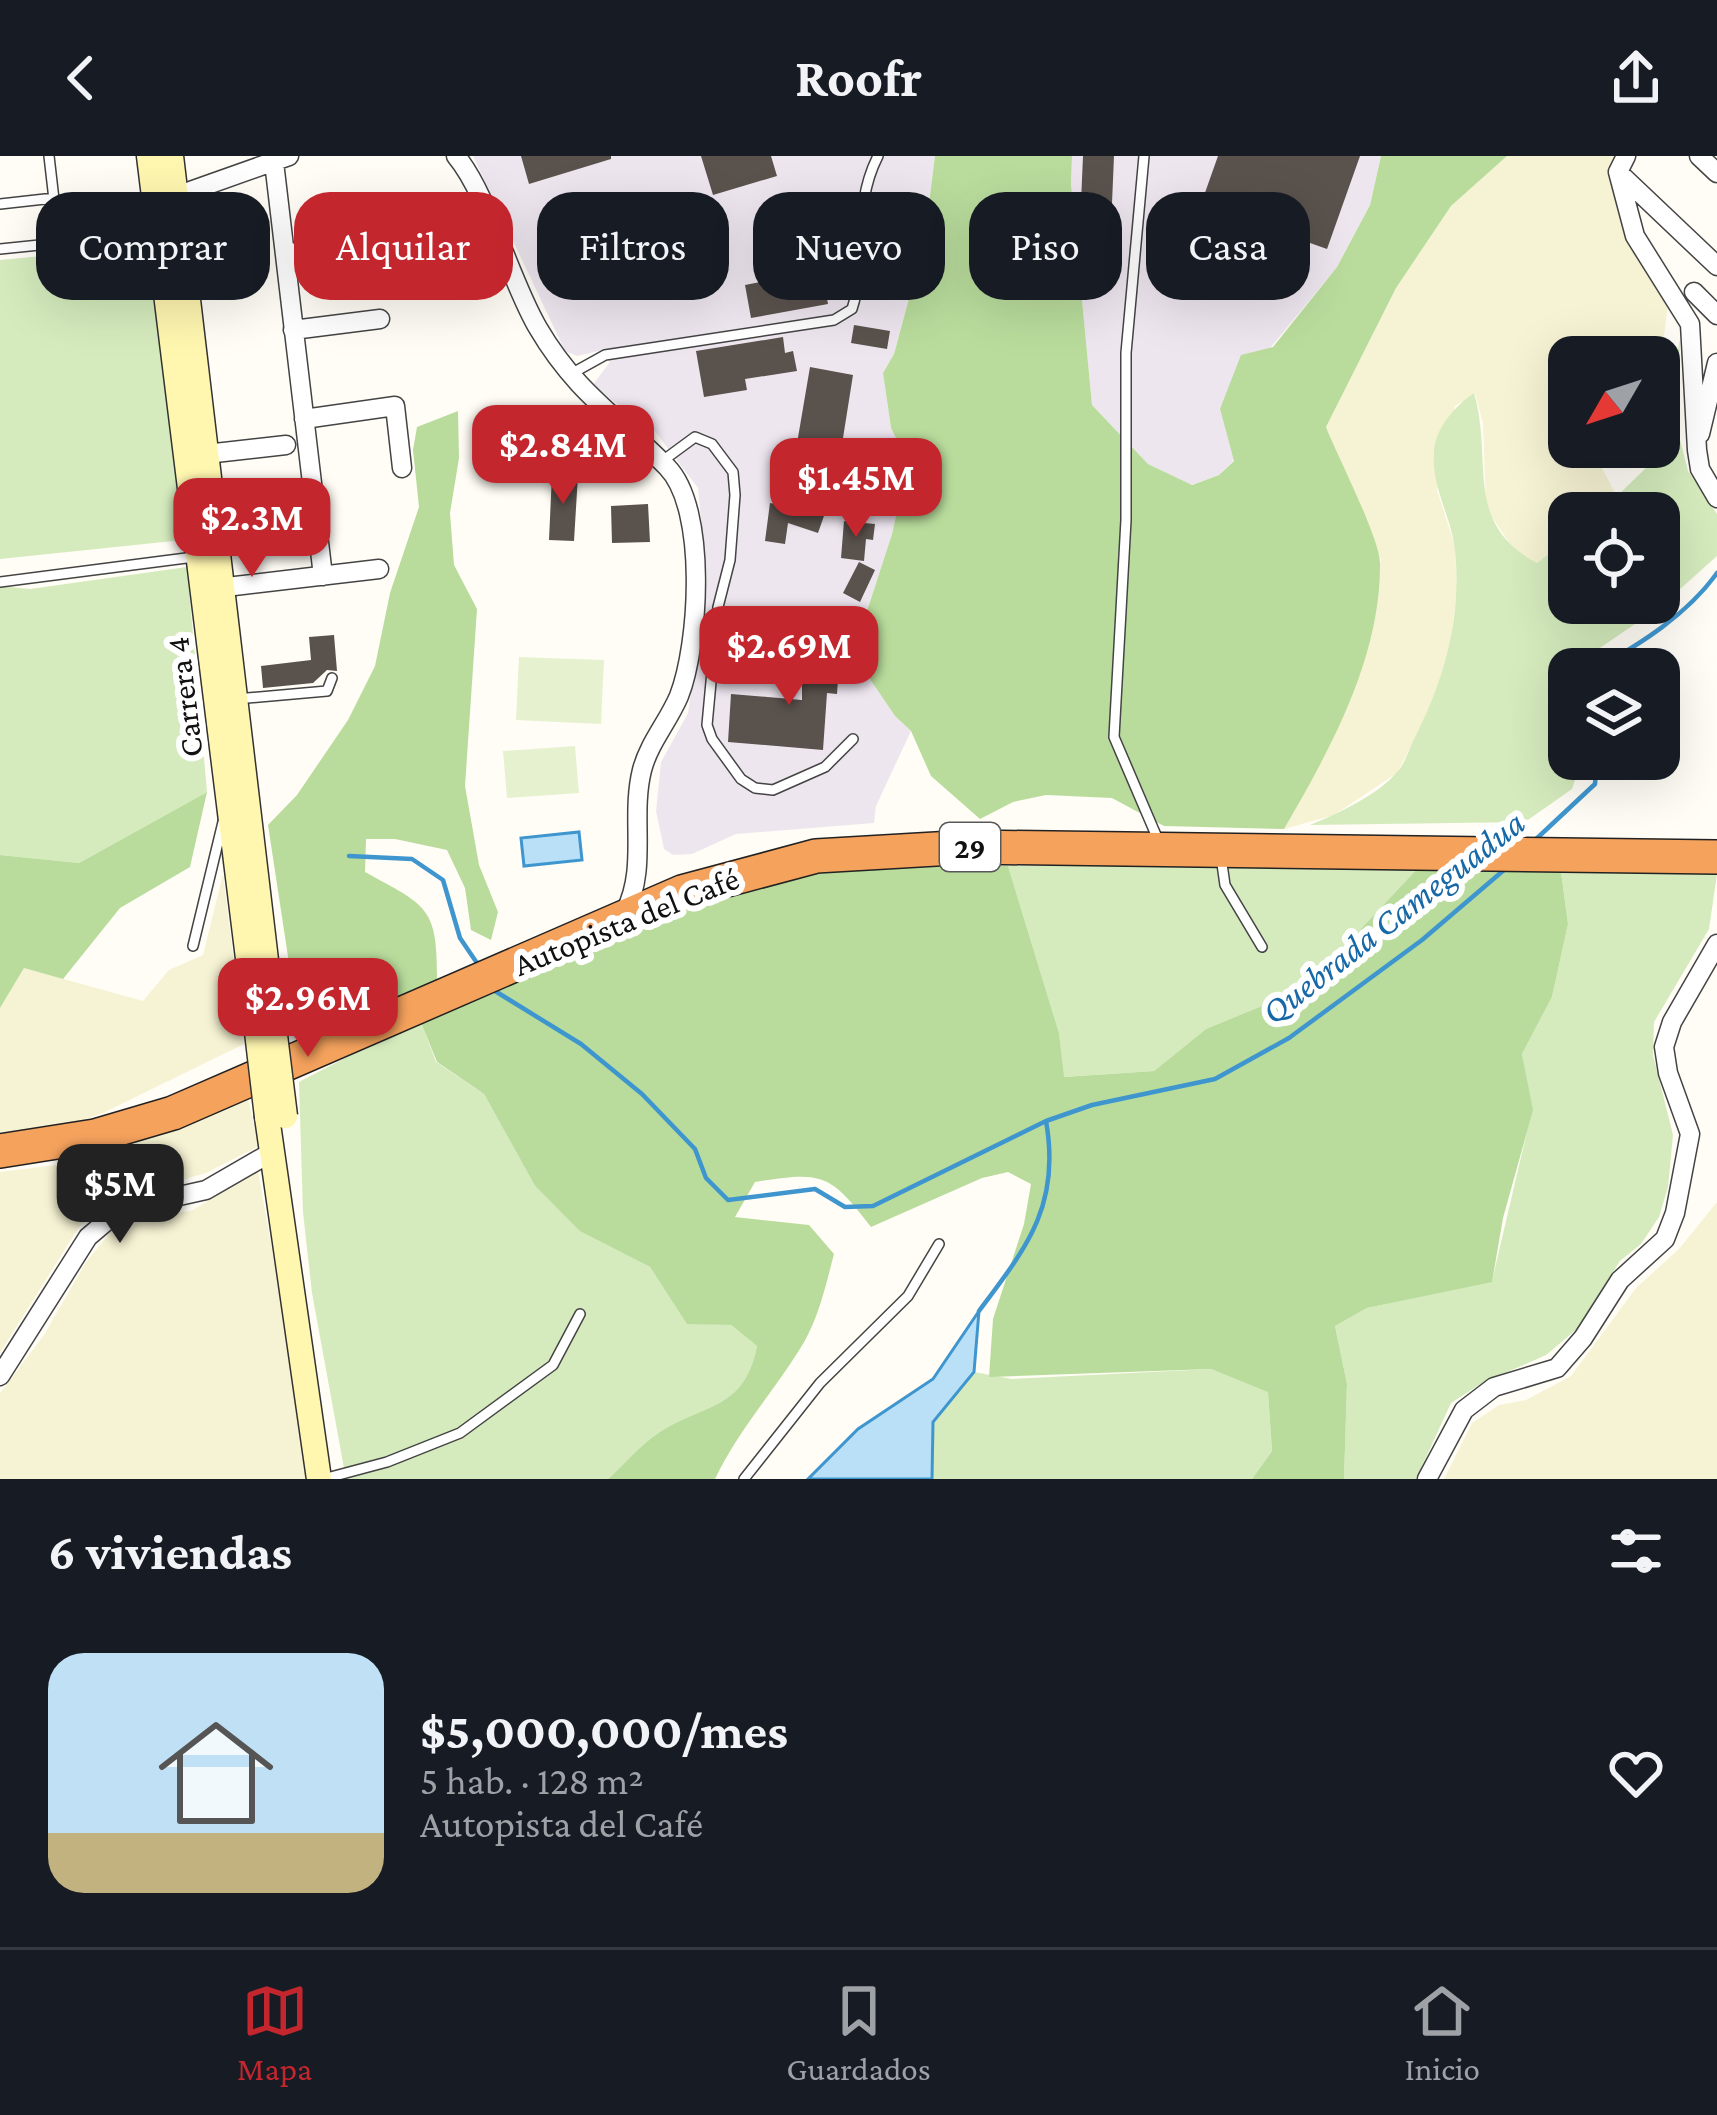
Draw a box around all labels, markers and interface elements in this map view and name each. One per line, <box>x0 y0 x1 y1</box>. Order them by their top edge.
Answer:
icon: back <box>48 45 114 111</box>
icon: share <box>1603 45 1669 111</box>
text: Roofr <box>795 48 922 108</box>
chip: Comprar <box>36 192 270 300</box>
chip: Alquilar <box>294 192 513 300</box>
chip: Filtros <box>537 192 729 300</box>
chip: Nuevo <box>753 192 945 300</box>
chip: Piso <box>969 192 1122 300</box>
chip: Casa <box>1146 192 1310 300</box>
north arrow <box>1548 336 1680 468</box>
map controls <box>1548 336 1680 780</box>
pin: $2.84M <box>465 405 661 507</box>
text: $2.84M <box>499 422 627 465</box>
pin: $1.45M <box>758 438 954 540</box>
text: $1.45M <box>797 455 915 498</box>
pin: $2.3M <box>168 478 336 580</box>
button: locate <box>1548 492 1680 624</box>
text: $2.3M <box>200 495 304 538</box>
pin: $2.69M <box>691 606 887 708</box>
text: $2.69M <box>726 623 852 666</box>
street label: Carrera 4 <box>158 635 210 759</box>
button: layers <box>1548 648 1680 780</box>
water label: Quebrada Cameguadua <box>1254 802 1532 1032</box>
road number: 29 <box>940 823 1000 871</box>
street label: Autopista del Café <box>508 859 744 983</box>
pin: $2.96M <box>210 958 406 1060</box>
text: $2.96M <box>245 975 371 1018</box>
pin: $5M <box>62 1144 178 1246</box>
text: $5M <box>84 1161 156 1204</box>
icon: filters <box>1603 1518 1669 1584</box>
text: 6 viviendas <box>48 1523 292 1580</box>
icon: home <box>144 1701 288 1845</box>
text: $5,000,000/mes <box>420 1702 788 1759</box>
icon: heart <box>1603 1740 1669 1806</box>
text: 5 hab. · 128 m² <box>420 1759 644 1802</box>
text: Autopista del Café <box>420 1802 703 1845</box>
tab: Mapa <box>237 1978 312 2087</box>
tab: Guardados <box>787 1978 931 2087</box>
tab: Inicio <box>1405 1978 1480 2087</box>

